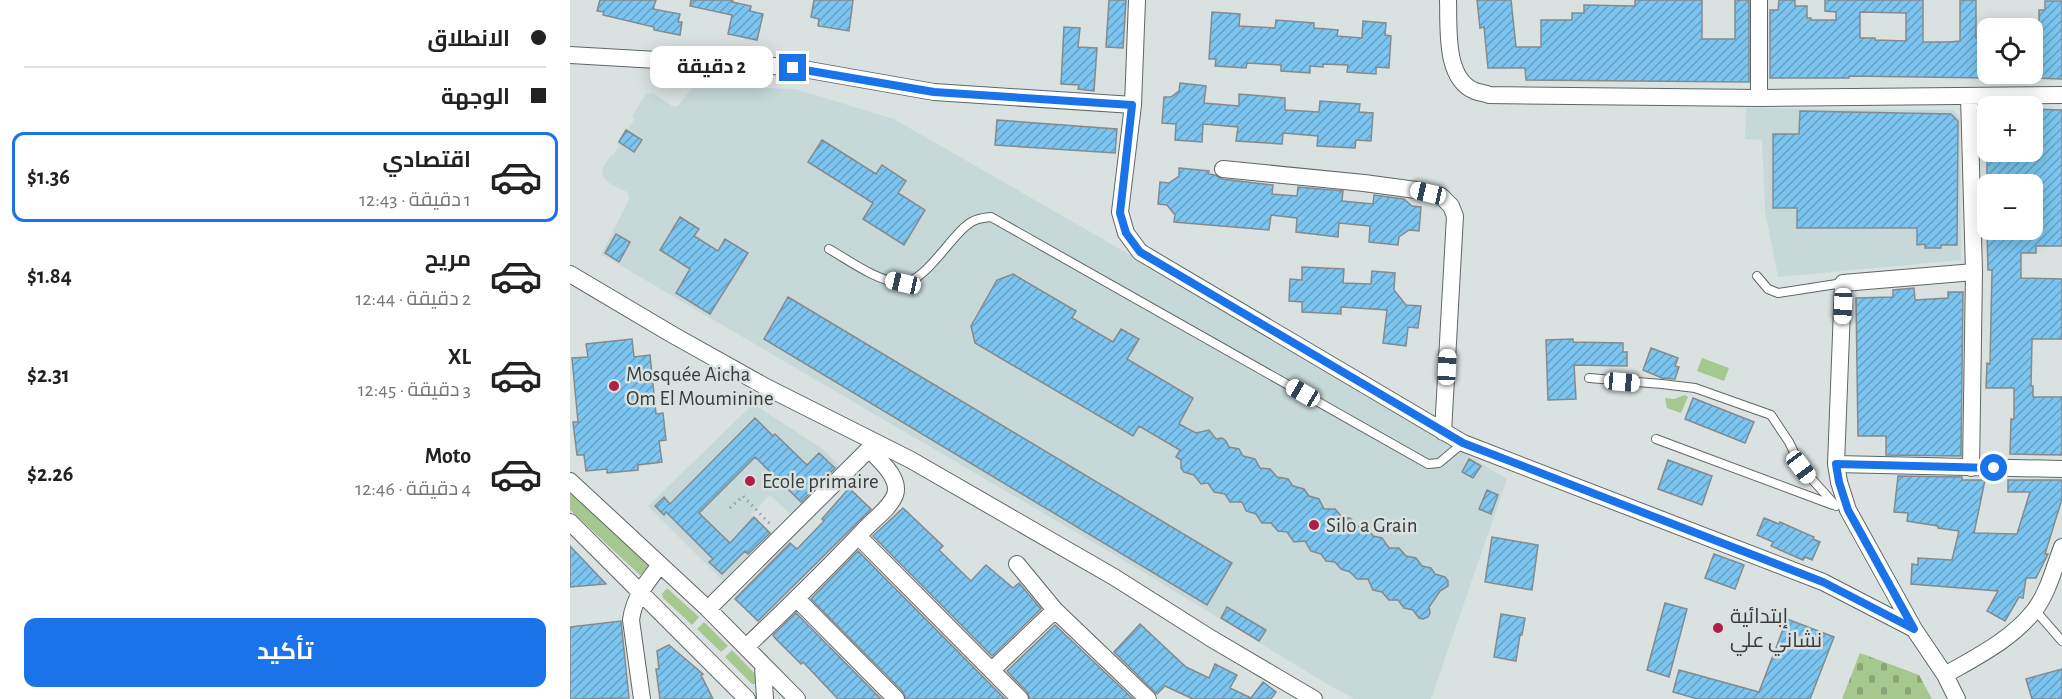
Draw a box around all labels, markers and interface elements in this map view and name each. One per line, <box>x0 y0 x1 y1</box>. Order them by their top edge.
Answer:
map controls <box>1977 18 2043 240</box>
button: locate <box>1977 18 2043 84</box>
text: الانطلاق <box>427 28 510 50</box>
callout: 2 دقيقة <box>649 47 772 89</box>
route end <box>779 54 806 81</box>
text: 2 دقيقة <box>677 57 746 77</box>
text: الوجهة <box>441 86 510 108</box>
button: + <box>1977 96 2043 162</box>
text: اقتصادي <box>382 149 471 171</box>
icon: car <box>489 150 543 204</box>
text: $1.36 <box>27 166 70 188</box>
button: − <box>1977 174 2043 240</box>
car <box>1408 180 1448 206</box>
text: 1 دقيقة · 12:43 <box>359 190 471 210</box>
text: مريح <box>425 248 471 270</box>
icon: car <box>489 249 543 303</box>
text: $1.84 <box>27 265 72 287</box>
car <box>883 270 923 296</box>
car <box>1833 288 1853 324</box>
text: 2 دقيقة · 12:44 <box>356 289 471 309</box>
text: XL <box>448 346 471 368</box>
icon: car <box>489 348 543 402</box>
car <box>1437 349 1457 385</box>
text: $2.31 <box>27 364 70 386</box>
place label: Mosquée Aicha Om El Mouminine <box>626 364 774 409</box>
car <box>1603 371 1641 393</box>
car <box>1283 376 1323 410</box>
marker: Mosquée Aicha Om El Mouminine <box>607 379 621 393</box>
text: 3 دقيقة · 12:45 <box>358 380 471 400</box>
text: Moto <box>425 445 471 467</box>
icon: car <box>489 447 543 501</box>
car <box>1783 447 1819 487</box>
route start <box>1980 454 2007 481</box>
text: $2.26 <box>27 463 73 485</box>
place label: Ecole primaire <box>762 471 879 492</box>
marker: Ecole primaire <box>743 474 757 488</box>
text: 4 دقيقة · 12:46 <box>355 479 471 499</box>
place label: Silo a Grain <box>1326 515 1418 536</box>
marker: Silo a Grain <box>1307 518 1321 532</box>
place label: إبتدائية نشاني علي <box>1730 606 1822 656</box>
button: تأكيد <box>24 618 546 687</box>
marker: إبتدائية نشاني علي <box>1711 621 1725 635</box>

